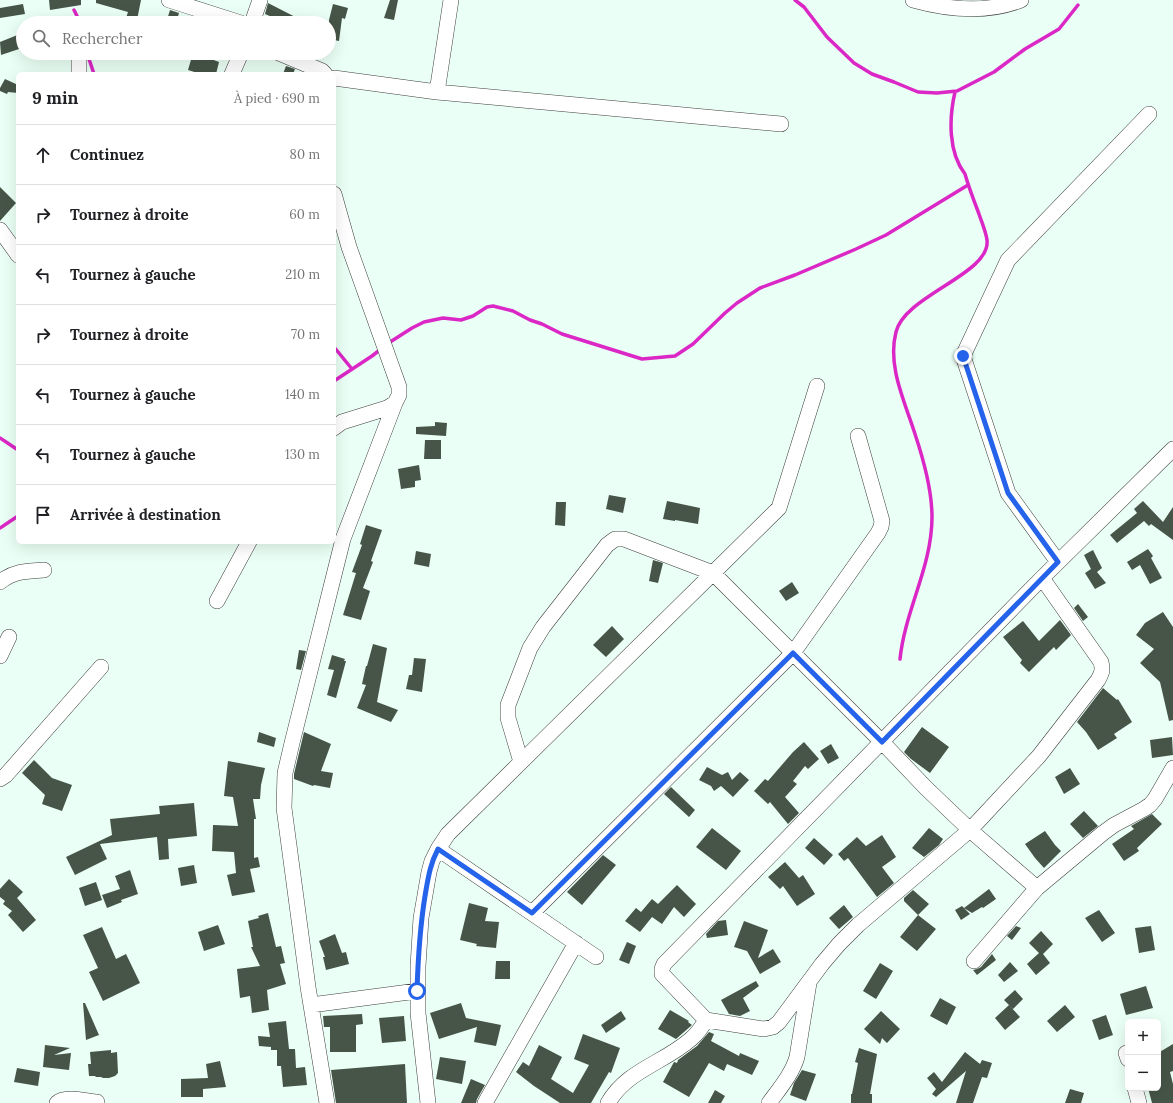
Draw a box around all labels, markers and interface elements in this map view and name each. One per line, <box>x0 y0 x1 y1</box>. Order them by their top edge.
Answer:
search box <box>16 16 336 60</box>
icon: search <box>30 27 52 49</box>
text: Rechercher <box>62 29 142 48</box>
text: 9 min <box>32 87 78 109</box>
text: À pied · 690 m <box>234 90 320 107</box>
icon: ahead <box>32 144 54 166</box>
text: Continuez <box>70 145 144 164</box>
text: 80 m <box>290 146 320 163</box>
icon: right <box>32 204 54 226</box>
text: Tournez à droite <box>70 205 189 224</box>
text: 60 m <box>289 206 320 223</box>
icon: left <box>32 264 54 286</box>
text: Tournez à gauche <box>70 265 196 284</box>
text: 210 m <box>285 266 320 283</box>
icon: right <box>32 324 54 346</box>
text: Tournez à droite <box>70 325 189 344</box>
text: 70 m <box>291 326 320 343</box>
route end <box>954 347 972 365</box>
icon: left <box>32 384 54 406</box>
text: Tournez à gauche <box>70 385 196 404</box>
text: 140 m <box>285 386 320 403</box>
icon: left <box>32 444 54 466</box>
text: Tournez à gauche <box>70 445 196 464</box>
text: 130 m <box>285 446 320 463</box>
icon: arrive <box>32 504 54 526</box>
text: Arrivée à destination <box>70 505 221 524</box>
route start <box>408 982 426 1000</box>
map controls <box>1125 1019 1161 1091</box>
button: + <box>1125 1019 1161 1055</box>
button: − <box>1125 1055 1161 1091</box>

